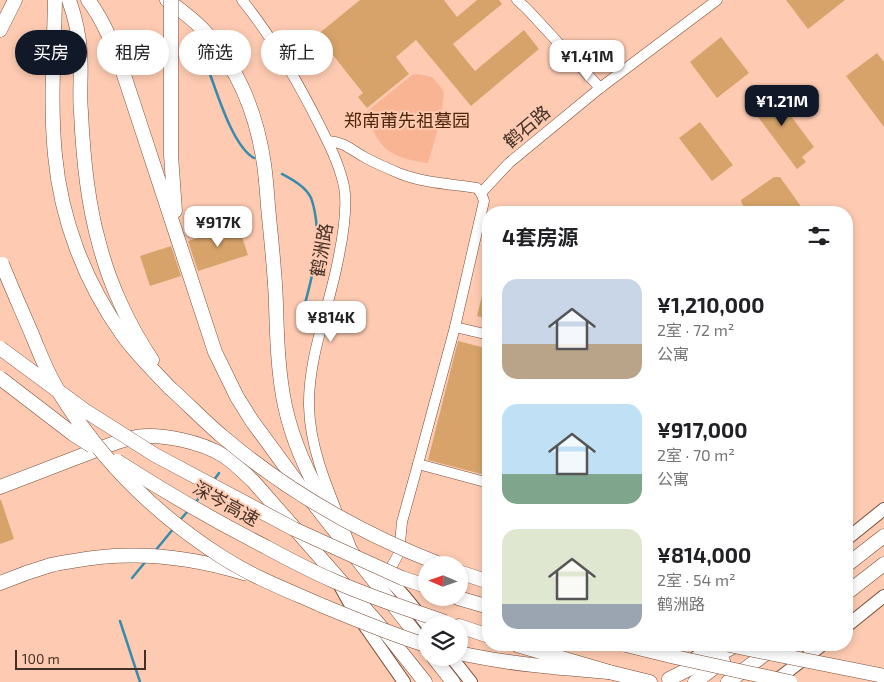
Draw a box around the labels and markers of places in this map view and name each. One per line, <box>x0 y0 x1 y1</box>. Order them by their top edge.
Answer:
pin: ¥1.41M <box>546 39 628 82</box>
pin: ¥1.21M <box>741 84 823 127</box>
pin: ¥917K <box>183 206 253 248</box>
pin: ¥814K <box>296 300 366 343</box>

